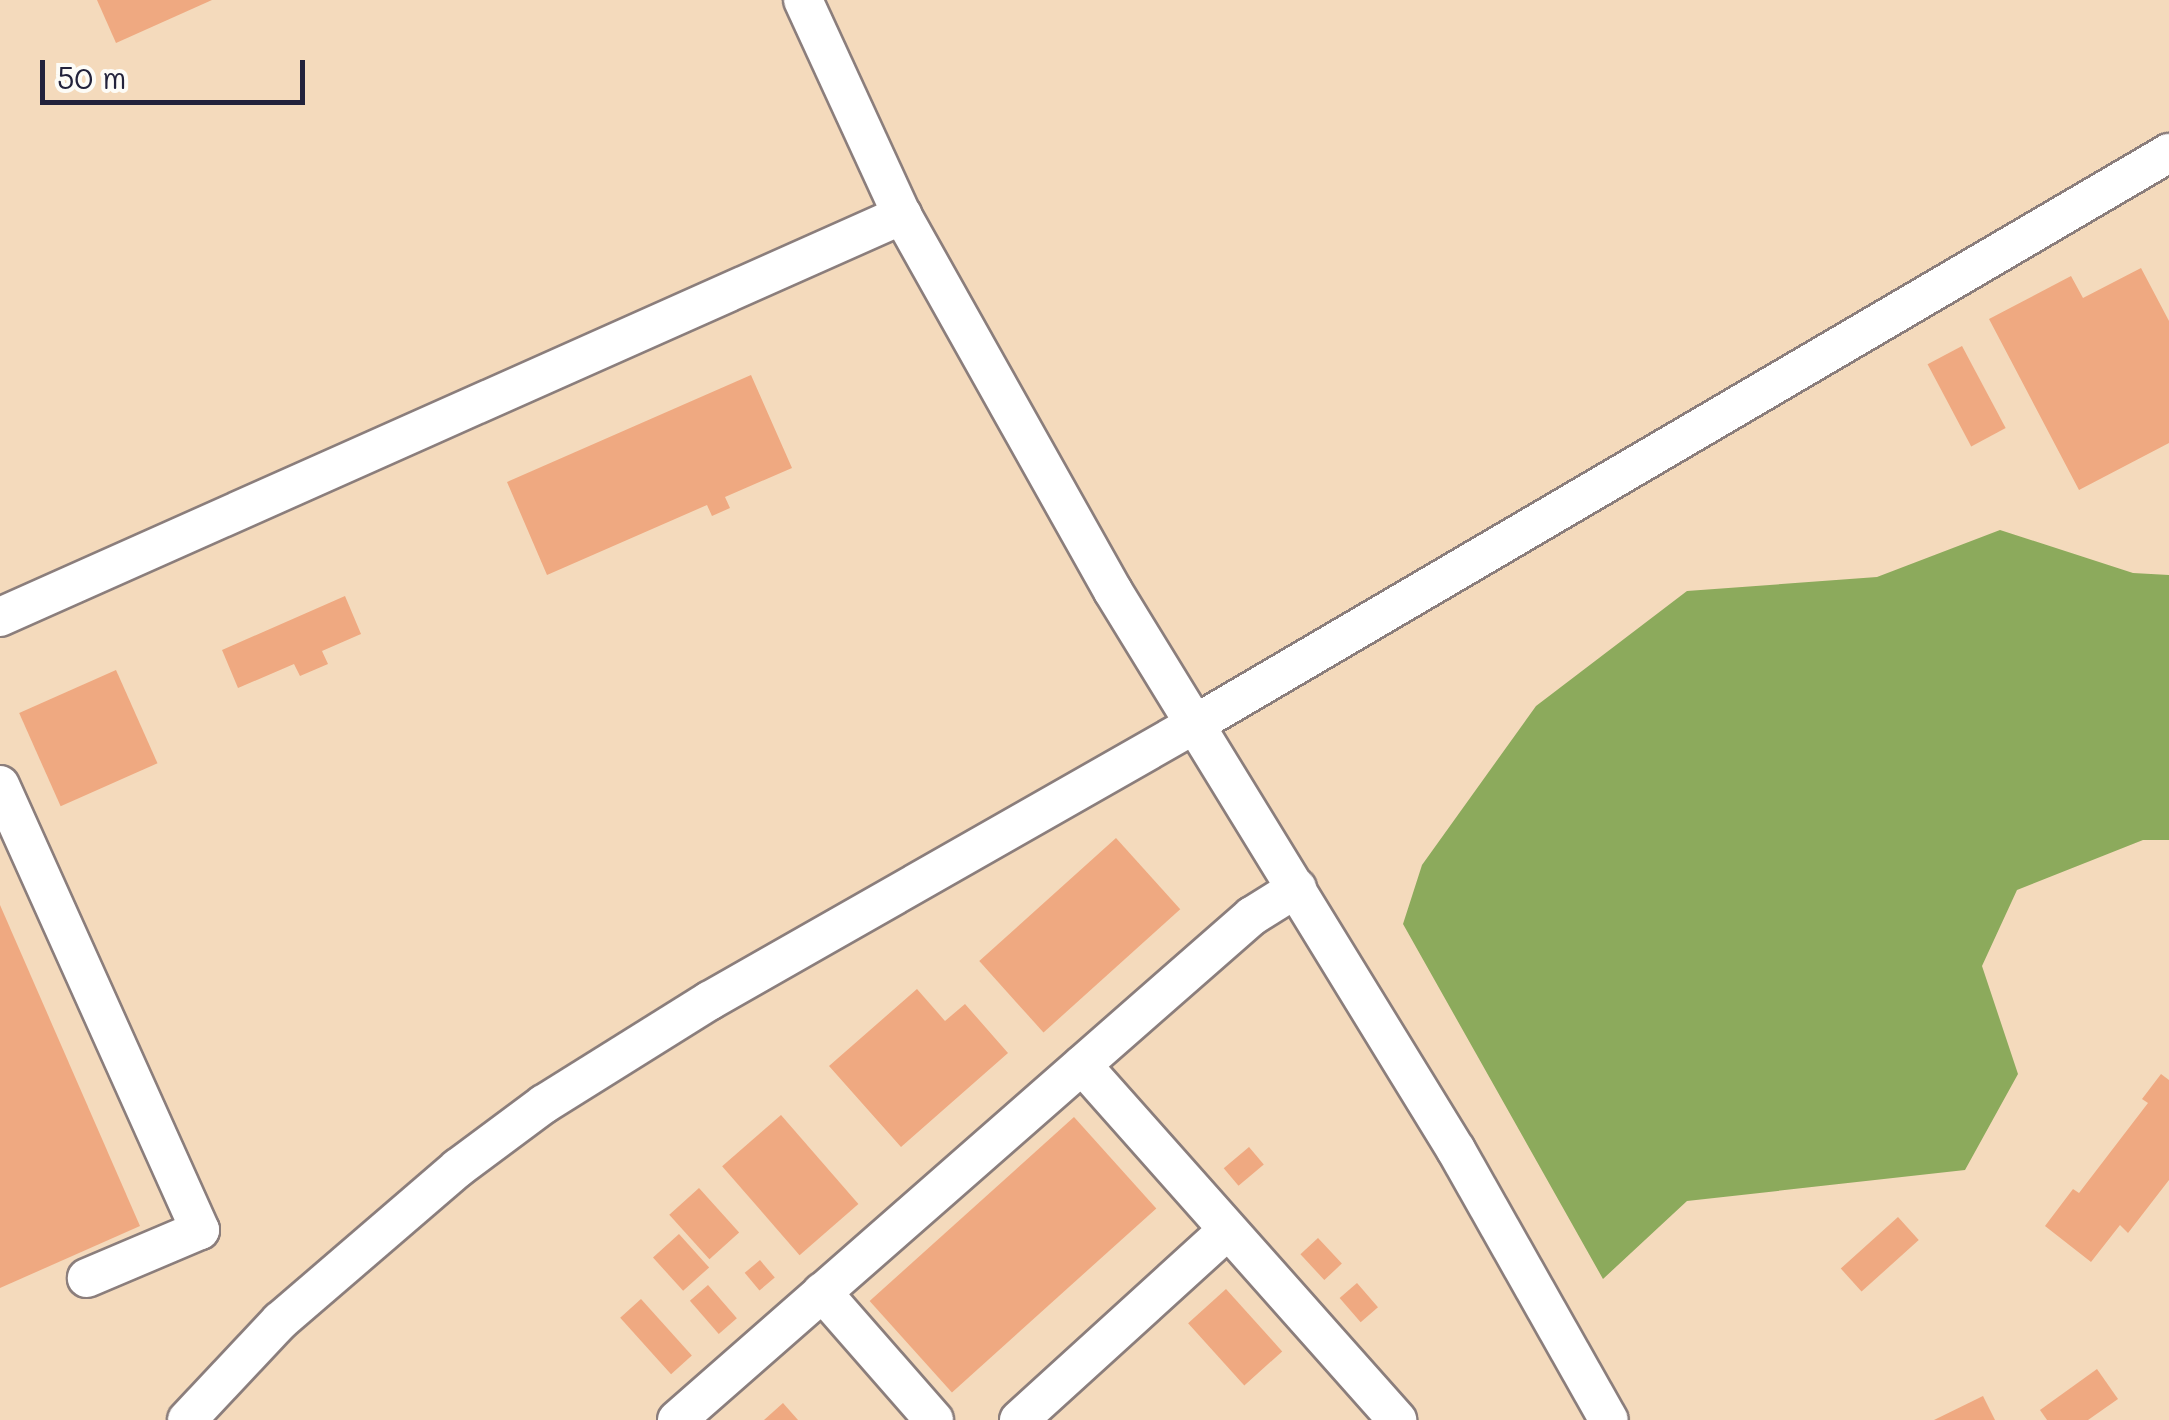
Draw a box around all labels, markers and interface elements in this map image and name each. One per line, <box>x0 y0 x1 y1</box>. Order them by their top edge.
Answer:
scale bar <box>45 40 310 102</box>
text: 50 m <box>57 57 127 97</box>

